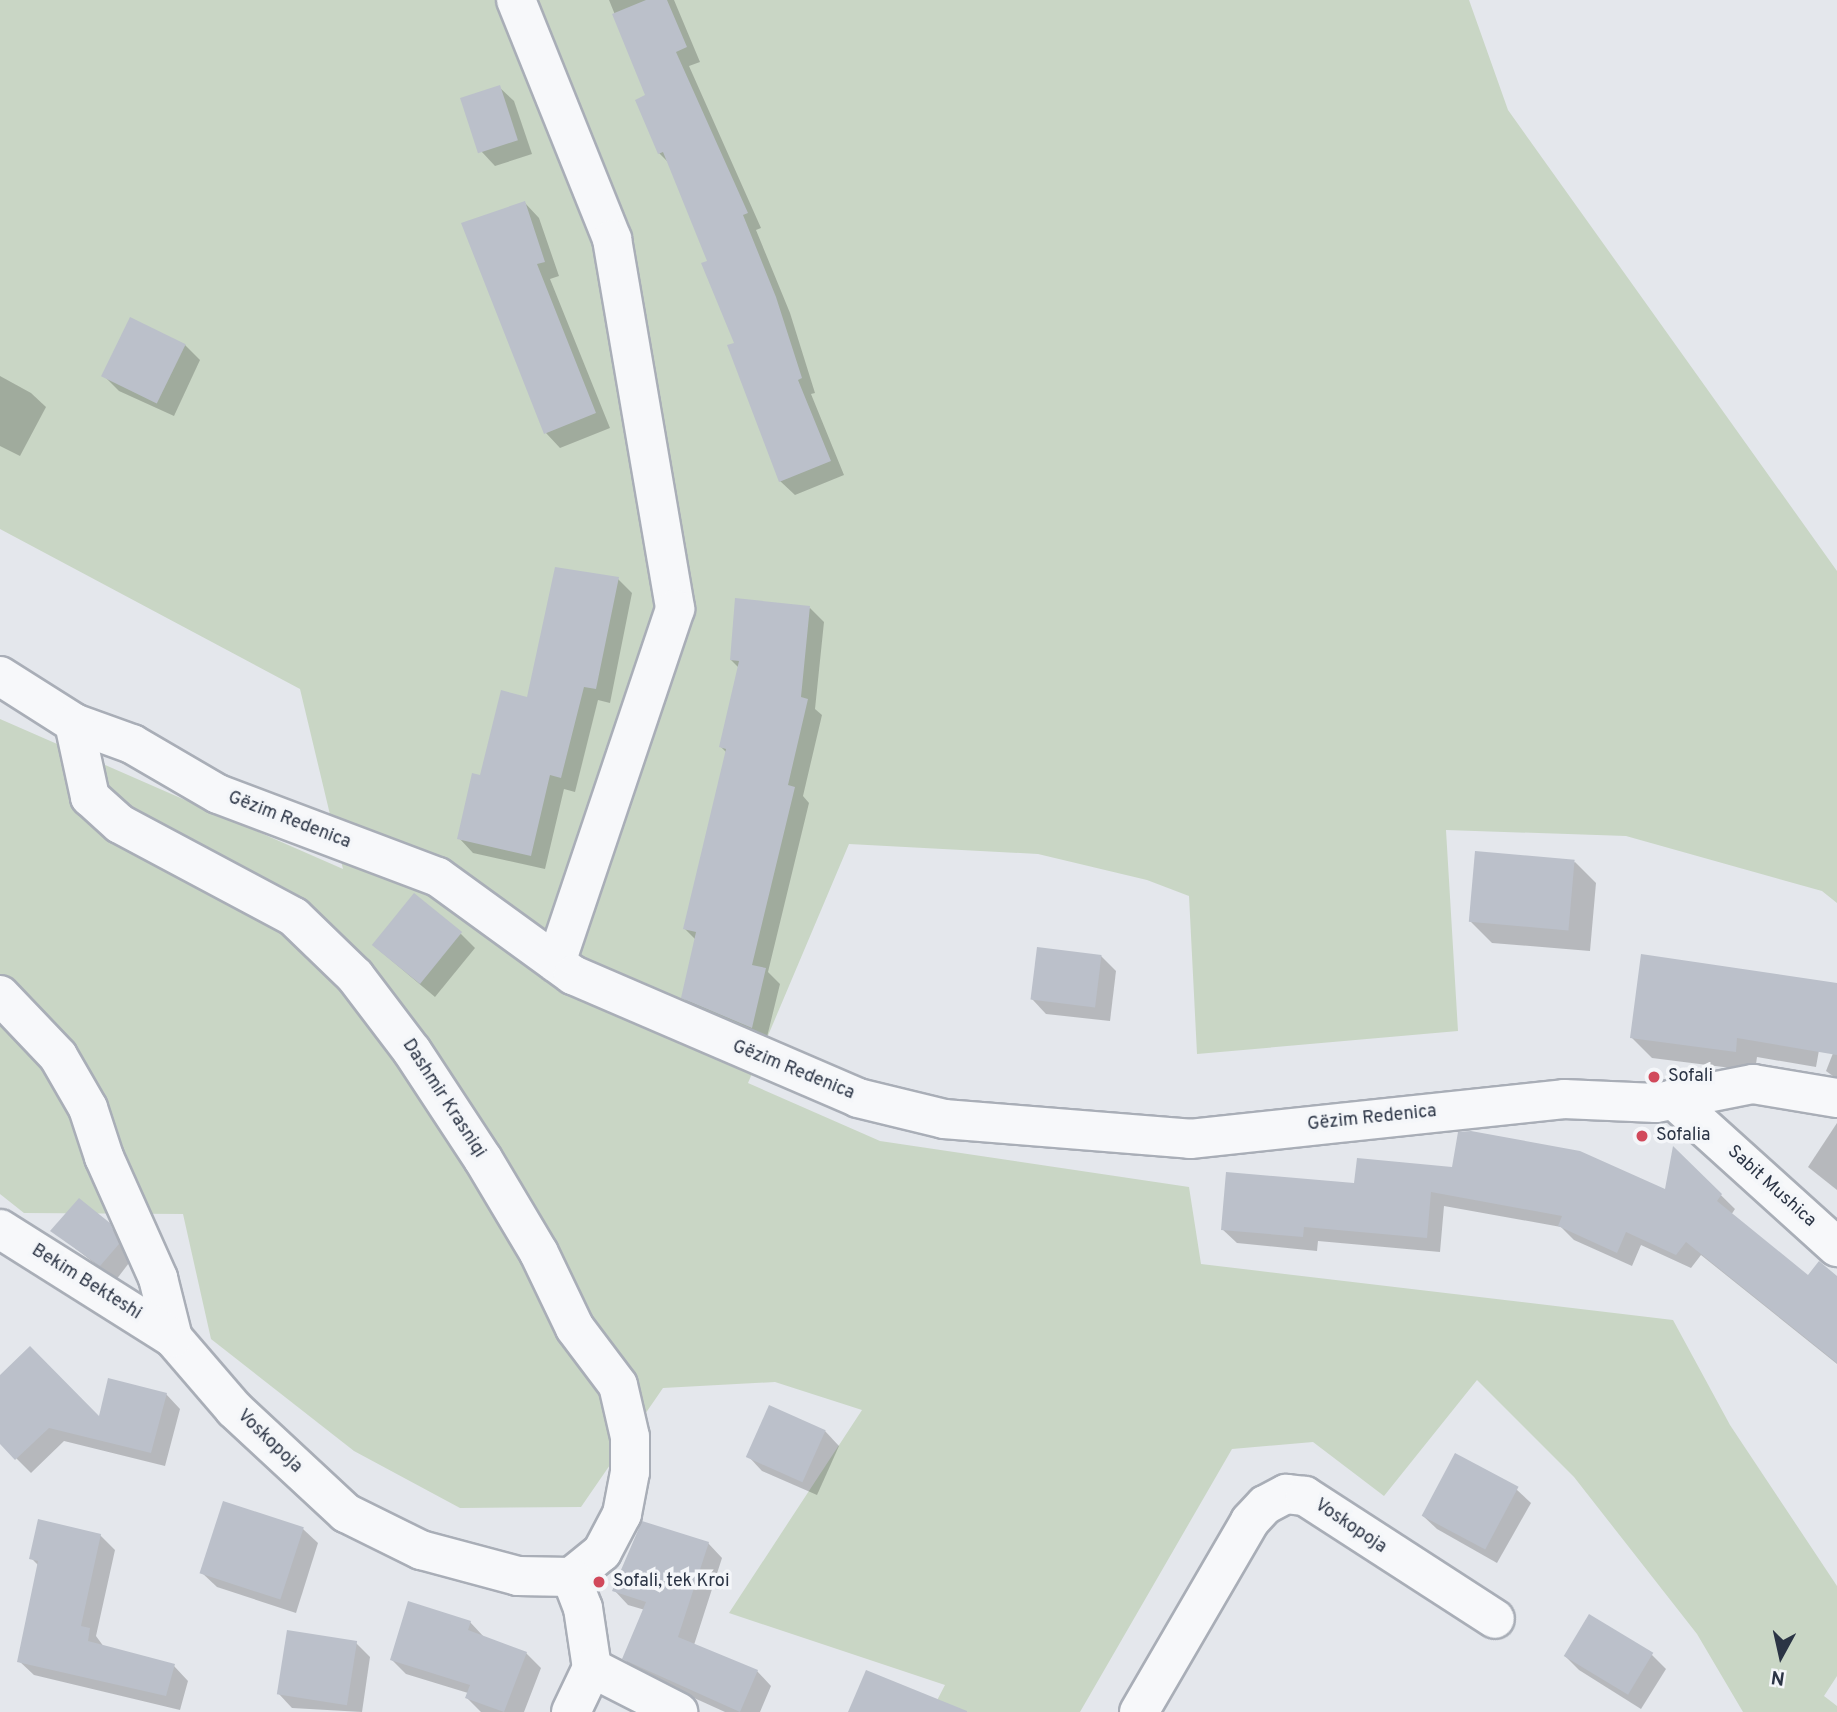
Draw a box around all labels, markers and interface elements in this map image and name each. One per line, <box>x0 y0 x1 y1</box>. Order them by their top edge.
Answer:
street label: Gëzim Redenica <box>225 788 353 854</box>
street label: Dashmir Krasniqi <box>397 1036 489 1162</box>
street label: Gëzim Redenica <box>729 1037 857 1105</box>
place label: Sofali <box>1668 1066 1713 1088</box>
marker: Sofali <box>1646 1069 1662 1085</box>
street label: Gëzim Redenica <box>1306 1101 1438 1137</box>
place label: Sofalia <box>1656 1125 1711 1147</box>
marker: Sofalia <box>1634 1128 1650 1144</box>
street label: Sabit Mushica <box>1722 1141 1820 1233</box>
street label: Bekim Bekteshi <box>27 1241 145 1325</box>
street label: Voskopoja <box>232 1406 306 1478</box>
street label: Voskopoja <box>1310 1495 1390 1559</box>
place label: Sofali, tek Kroi <box>613 1571 729 1593</box>
marker: Sofali, tek Kroi <box>591 1574 607 1590</box>
north arrow <box>1746 1621 1816 1691</box>
text: N <box>1770 1664 1787 1690</box>

